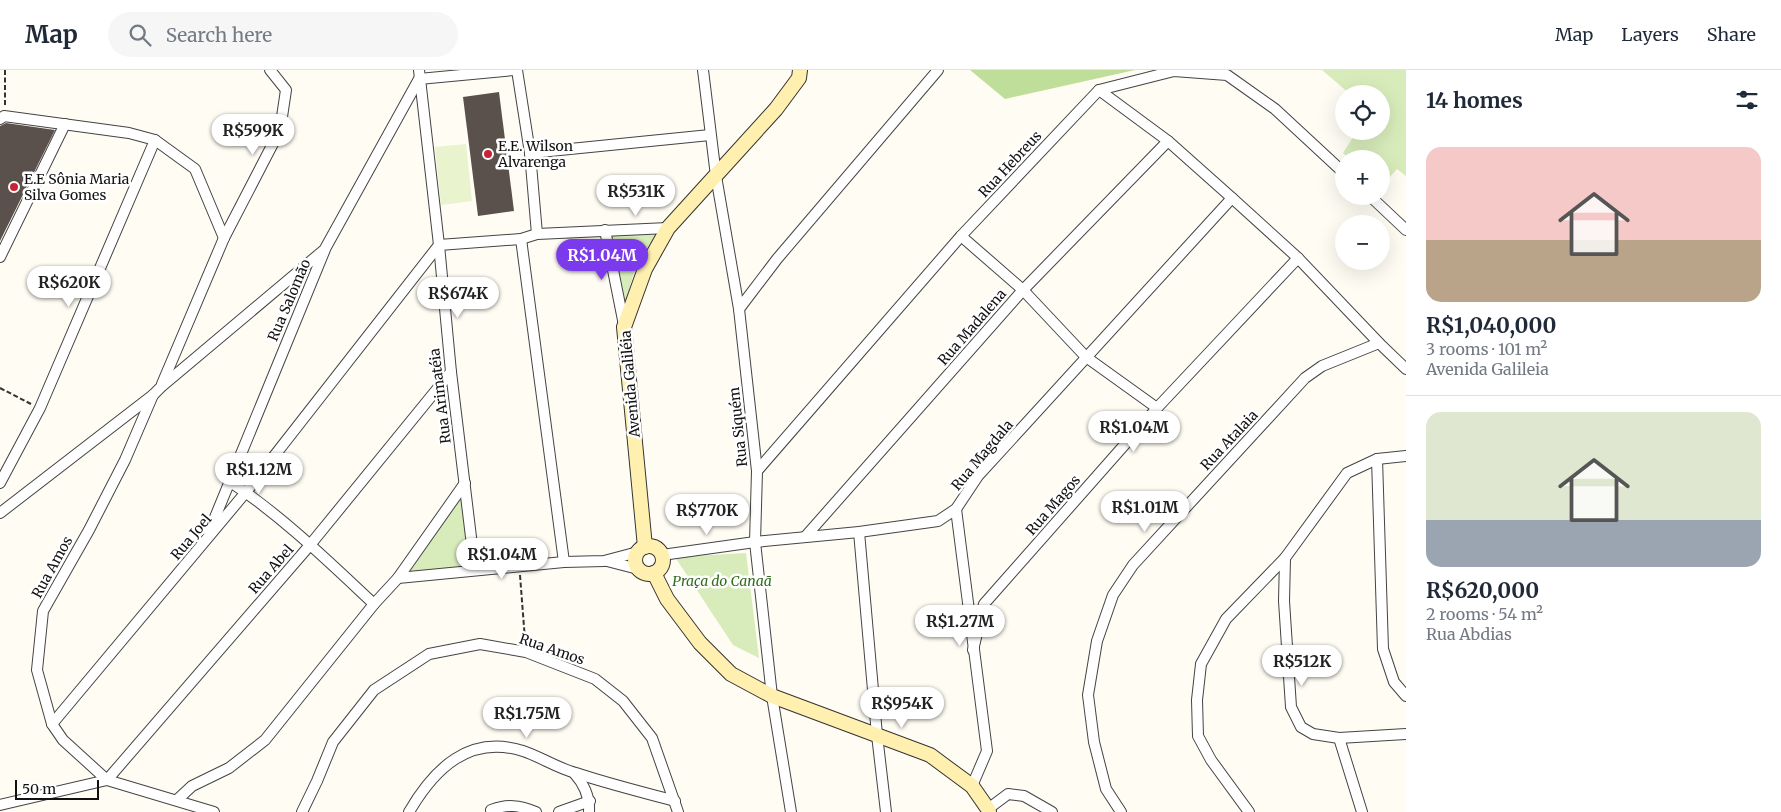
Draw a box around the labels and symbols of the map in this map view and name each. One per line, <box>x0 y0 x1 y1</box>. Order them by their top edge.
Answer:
pin: R$599K <box>212 114 294 156</box>
street label: Rua Hebreus <box>975 127 1046 201</box>
place label: E.E. Wilson Alvarenga <box>497 137 573 171</box>
marker: E.E. Wilson Alvarenga <box>482 148 494 160</box>
place label: E.E Sônia Maria Silva Gomes <box>24 170 130 204</box>
pin: R$531K <box>595 174 677 217</box>
marker: E.E Sônia Maria Silva Gomes <box>8 181 20 193</box>
pin: R$1.04M <box>556 238 648 281</box>
street label: Rua Salomão <box>264 256 314 344</box>
pin: R$620K <box>28 266 110 308</box>
pin: R$674K <box>417 276 499 319</box>
street label: Rua Madalena <box>934 285 1010 369</box>
street label: Avenida Galiléia <box>616 329 644 439</box>
street label: Rua Arimatéia <box>425 347 455 445</box>
street label: Rua Siquém <box>725 386 751 468</box>
street label: Rua Atalaia <box>1197 406 1262 474</box>
pin: R$1.04M <box>1088 410 1180 453</box>
street label: Rua Magdala <box>947 416 1017 494</box>
pin: R$1.12M <box>213 452 305 495</box>
street label: Rua Magos <box>1022 471 1084 539</box>
pin: R$1.01M <box>1099 490 1191 533</box>
pin: R$770K <box>666 494 748 536</box>
street label: Rua Joel <box>167 510 216 564</box>
street label: Rua Amos <box>28 533 76 601</box>
pin: R$1.04M <box>456 538 548 580</box>
street label: Rua Abel <box>245 540 298 597</box>
park label: Praça do Canaã <box>672 572 772 590</box>
pin: R$1.27M <box>914 604 1006 647</box>
street label: Rua Amos <box>517 629 587 669</box>
pin: R$512K <box>1261 644 1343 687</box>
pin: R$954K <box>861 686 943 729</box>
pin: R$1.75M <box>481 696 573 739</box>
scale bar <box>15 777 99 800</box>

